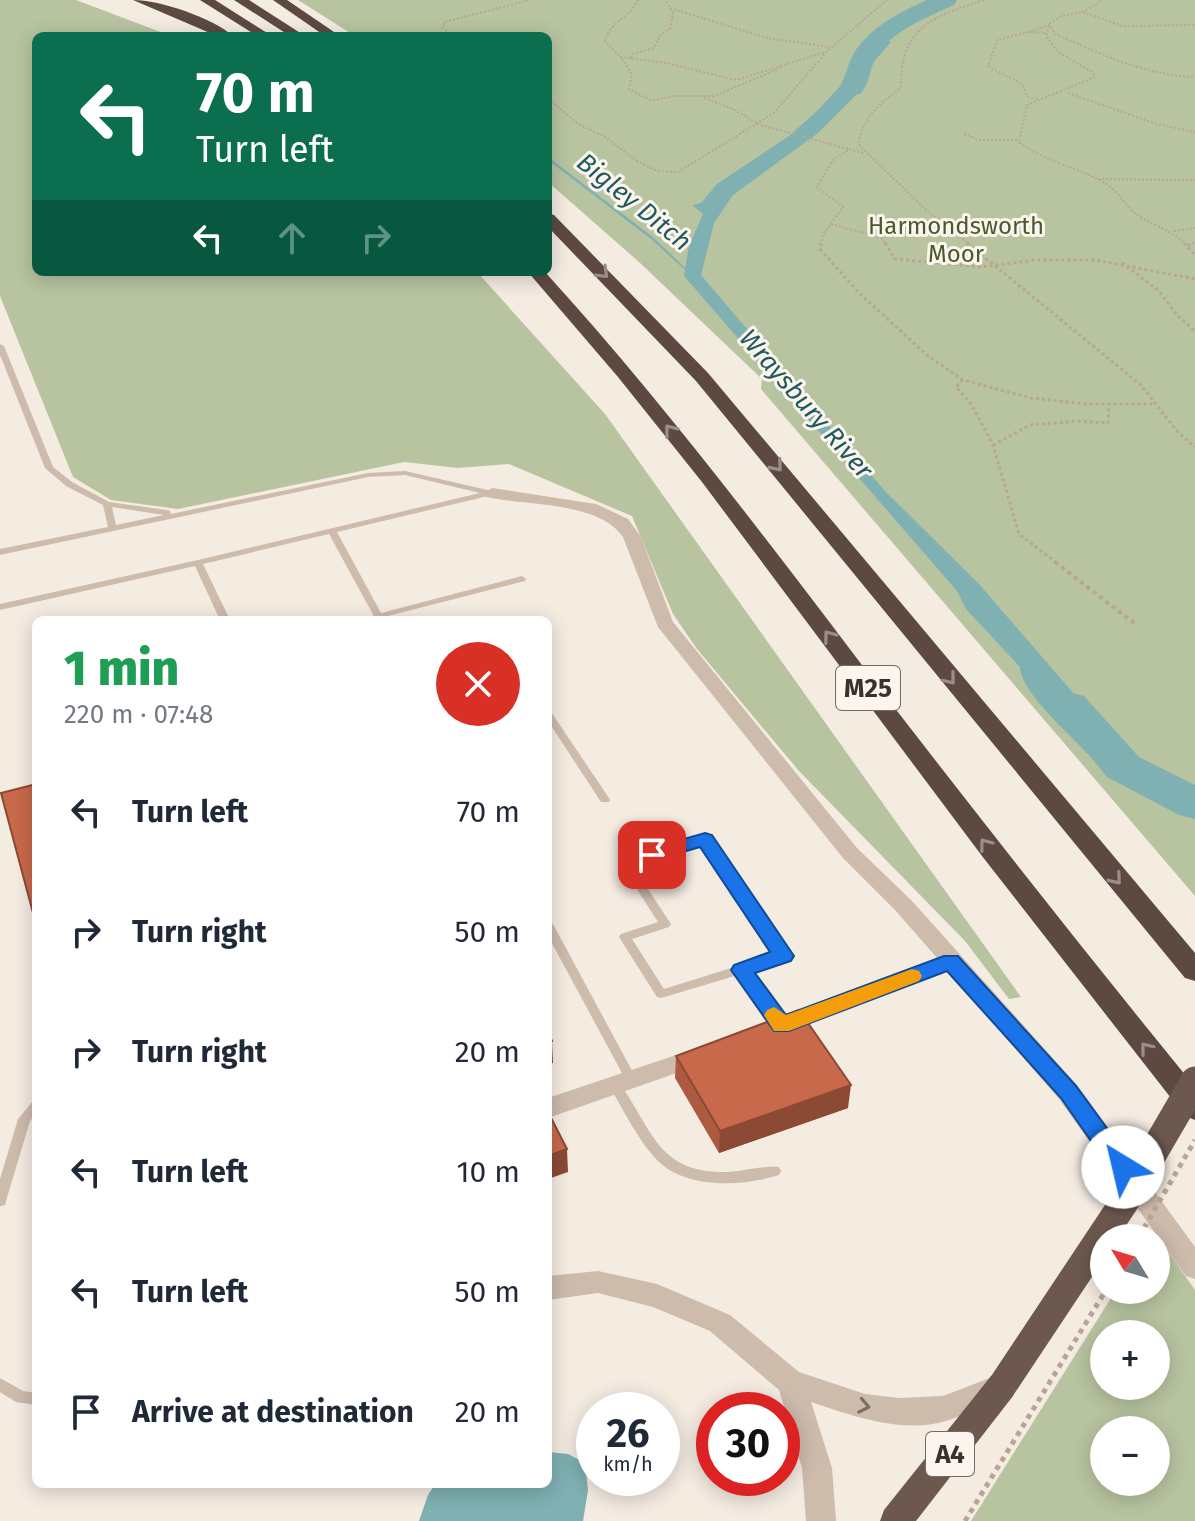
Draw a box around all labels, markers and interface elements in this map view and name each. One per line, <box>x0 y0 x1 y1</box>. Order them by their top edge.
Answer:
text: 70 m <box>196 60 315 127</box>
icon: left <box>64 64 168 168</box>
text: Turn left <box>196 128 334 172</box>
water label: Bigley Ditch <box>571 147 697 257</box>
park label: Harmondsworth Moor <box>868 212 1044 268</box>
icon: left <box>186 216 230 260</box>
icon: ahead <box>270 216 314 260</box>
icon: right <box>354 216 398 260</box>
one-way arrow <box>594 264 608 278</box>
water label: Wraysbury River <box>733 323 880 486</box>
one-way arrow <box>666 424 680 439</box>
one-way arrow <box>767 456 782 471</box>
one-way arrow <box>824 630 838 645</box>
text: 1 min <box>64 640 179 698</box>
button: close <box>436 642 520 726</box>
road number: M25 <box>836 666 900 710</box>
one-way arrow <box>940 670 955 684</box>
text: 220 m · 07:48 <box>64 699 213 730</box>
icon: left <box>64 790 108 834</box>
text: Turn left <box>132 794 248 830</box>
text: 70 m <box>457 794 520 830</box>
pin <box>618 821 686 889</box>
icon: arrive <box>630 833 674 877</box>
one-way arrow <box>980 838 995 852</box>
one-way arrow <box>1106 870 1121 884</box>
icon: right <box>64 910 108 954</box>
text: Turn right <box>132 914 267 950</box>
text: 50 m <box>455 914 520 950</box>
icon: right <box>64 1030 108 1074</box>
text: Turn right <box>132 1034 267 1070</box>
text: 20 m <box>455 1034 520 1070</box>
one-way arrow <box>1141 1042 1156 1057</box>
position arrow <box>1081 1125 1165 1209</box>
icon: left <box>64 1150 108 1194</box>
text: Turn left <box>132 1154 248 1190</box>
text: 10 m <box>457 1154 520 1190</box>
north arrow <box>1090 1224 1170 1304</box>
map controls <box>1090 1224 1170 1496</box>
icon: left <box>64 1270 108 1314</box>
text: Turn left <box>132 1274 248 1310</box>
text: 50 m <box>455 1274 520 1310</box>
button: + <box>1090 1320 1170 1400</box>
icon: arrive <box>64 1390 108 1434</box>
speed limit sign: 30 <box>696 1392 800 1496</box>
text: Arrive at destination <box>132 1394 414 1430</box>
text: 20 m <box>455 1394 520 1430</box>
one-way arrow <box>858 1396 871 1413</box>
text: 26 <box>606 1410 650 1458</box>
button: − <box>1090 1416 1170 1496</box>
road number: A4 <box>926 1432 974 1476</box>
text: km/h <box>603 1452 653 1476</box>

